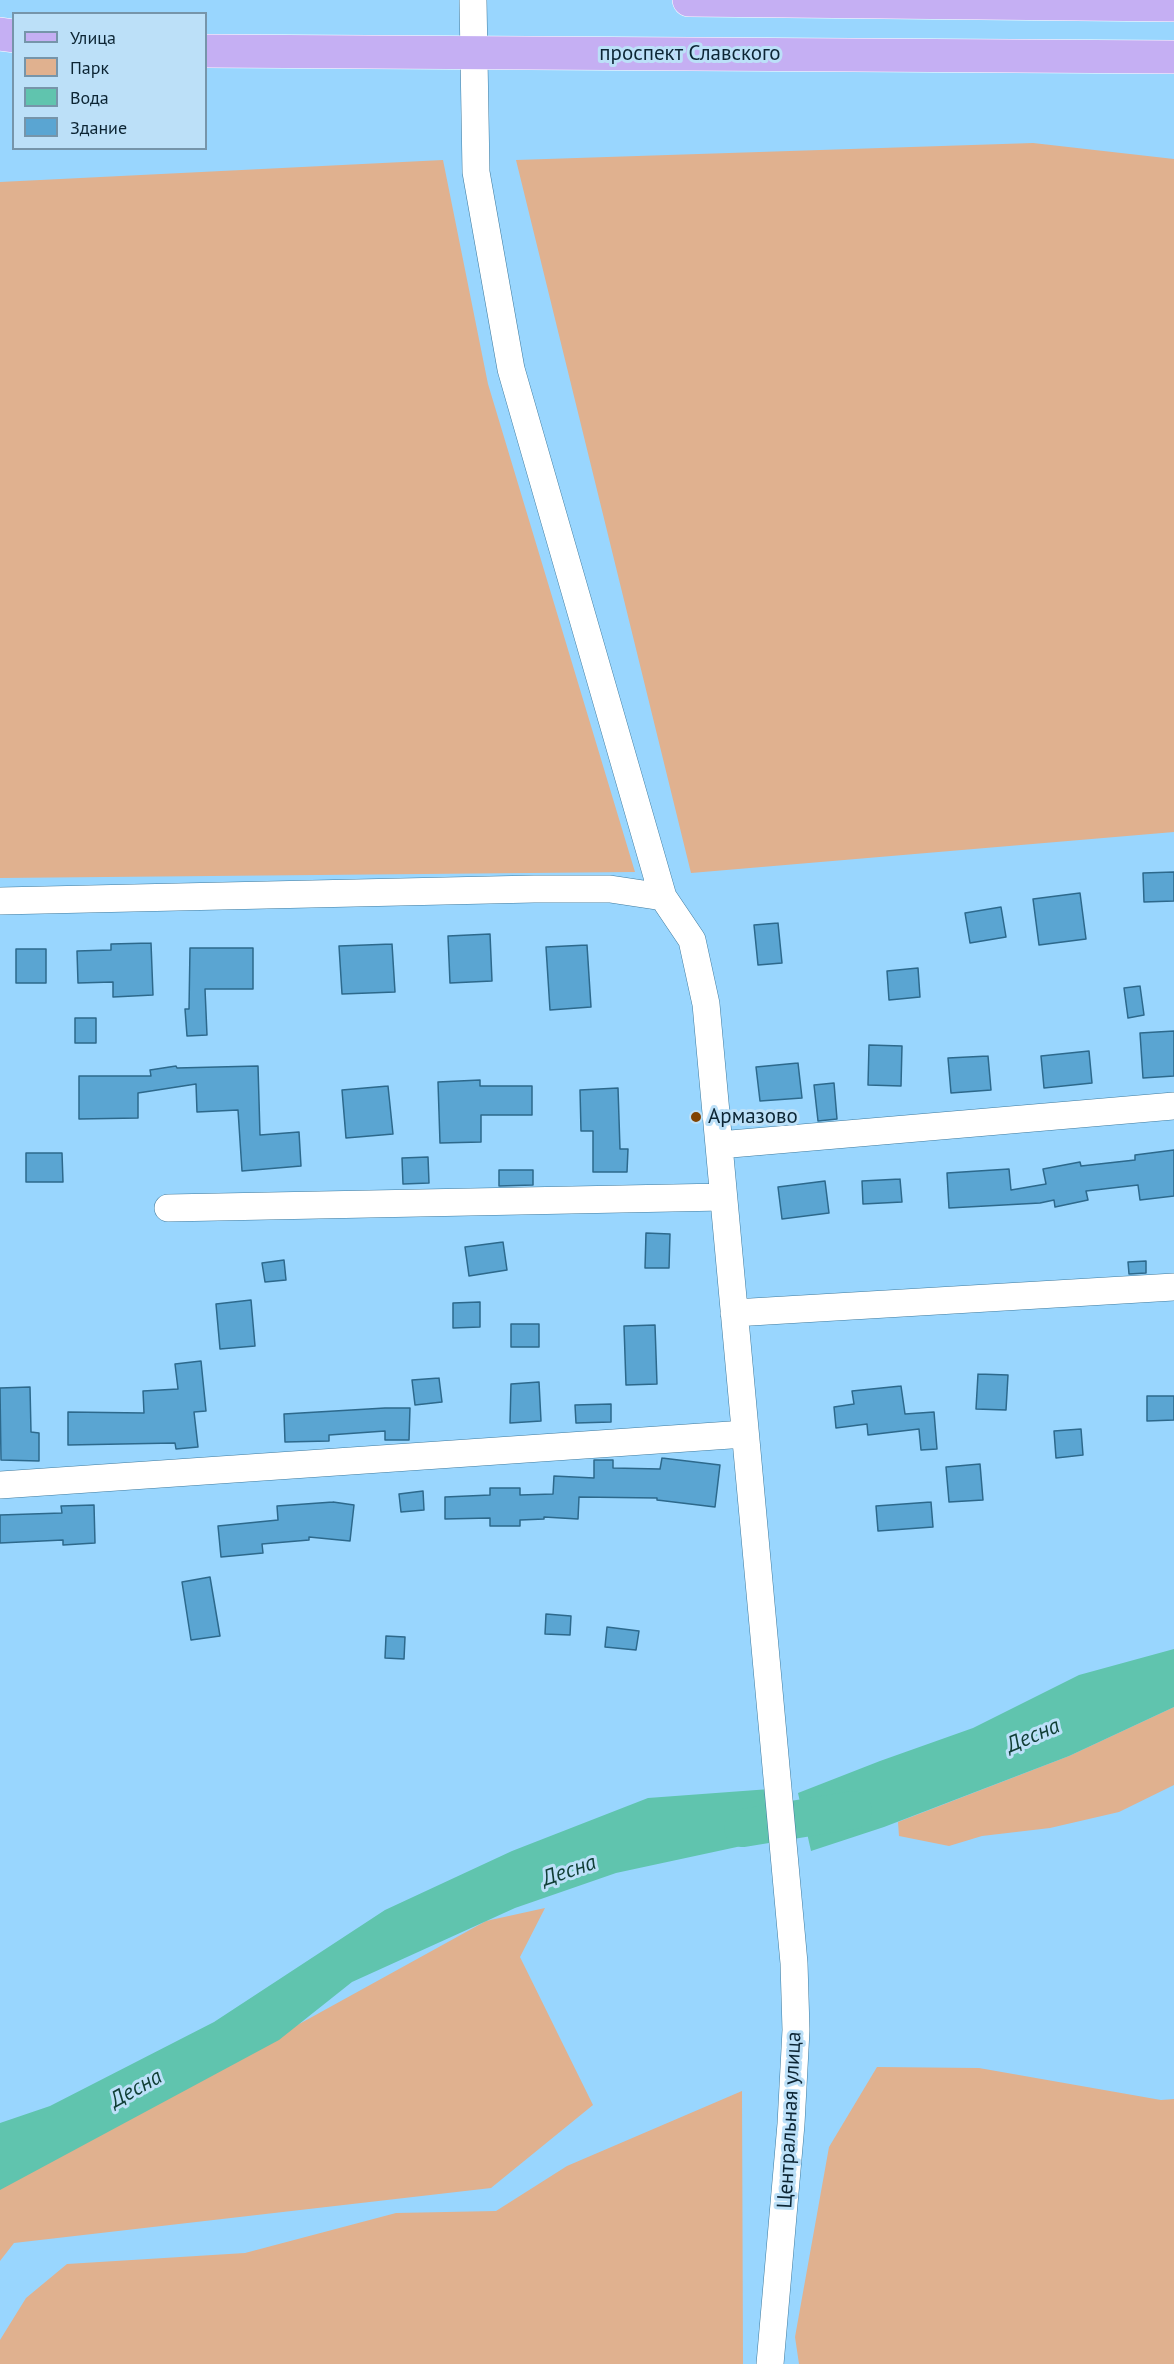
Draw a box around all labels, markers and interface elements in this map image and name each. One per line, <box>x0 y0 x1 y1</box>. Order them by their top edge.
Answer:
legend <box>12 12 207 150</box>
text: Улица <box>70 26 116 49</box>
street label: проспект Славского <box>599 41 781 67</box>
text: Парк <box>70 56 109 79</box>
text: Вода <box>70 86 109 109</box>
text: Здание <box>70 116 127 139</box>
place label: Армазово <box>708 1104 798 1130</box>
marker: Армазово <box>689 1110 703 1124</box>
water label: Десна <box>1002 1713 1064 1759</box>
water label: Десна <box>538 1849 600 1893</box>
street label: Центральная улица <box>773 2031 807 2209</box>
water label: Десна <box>105 2064 167 2114</box>

